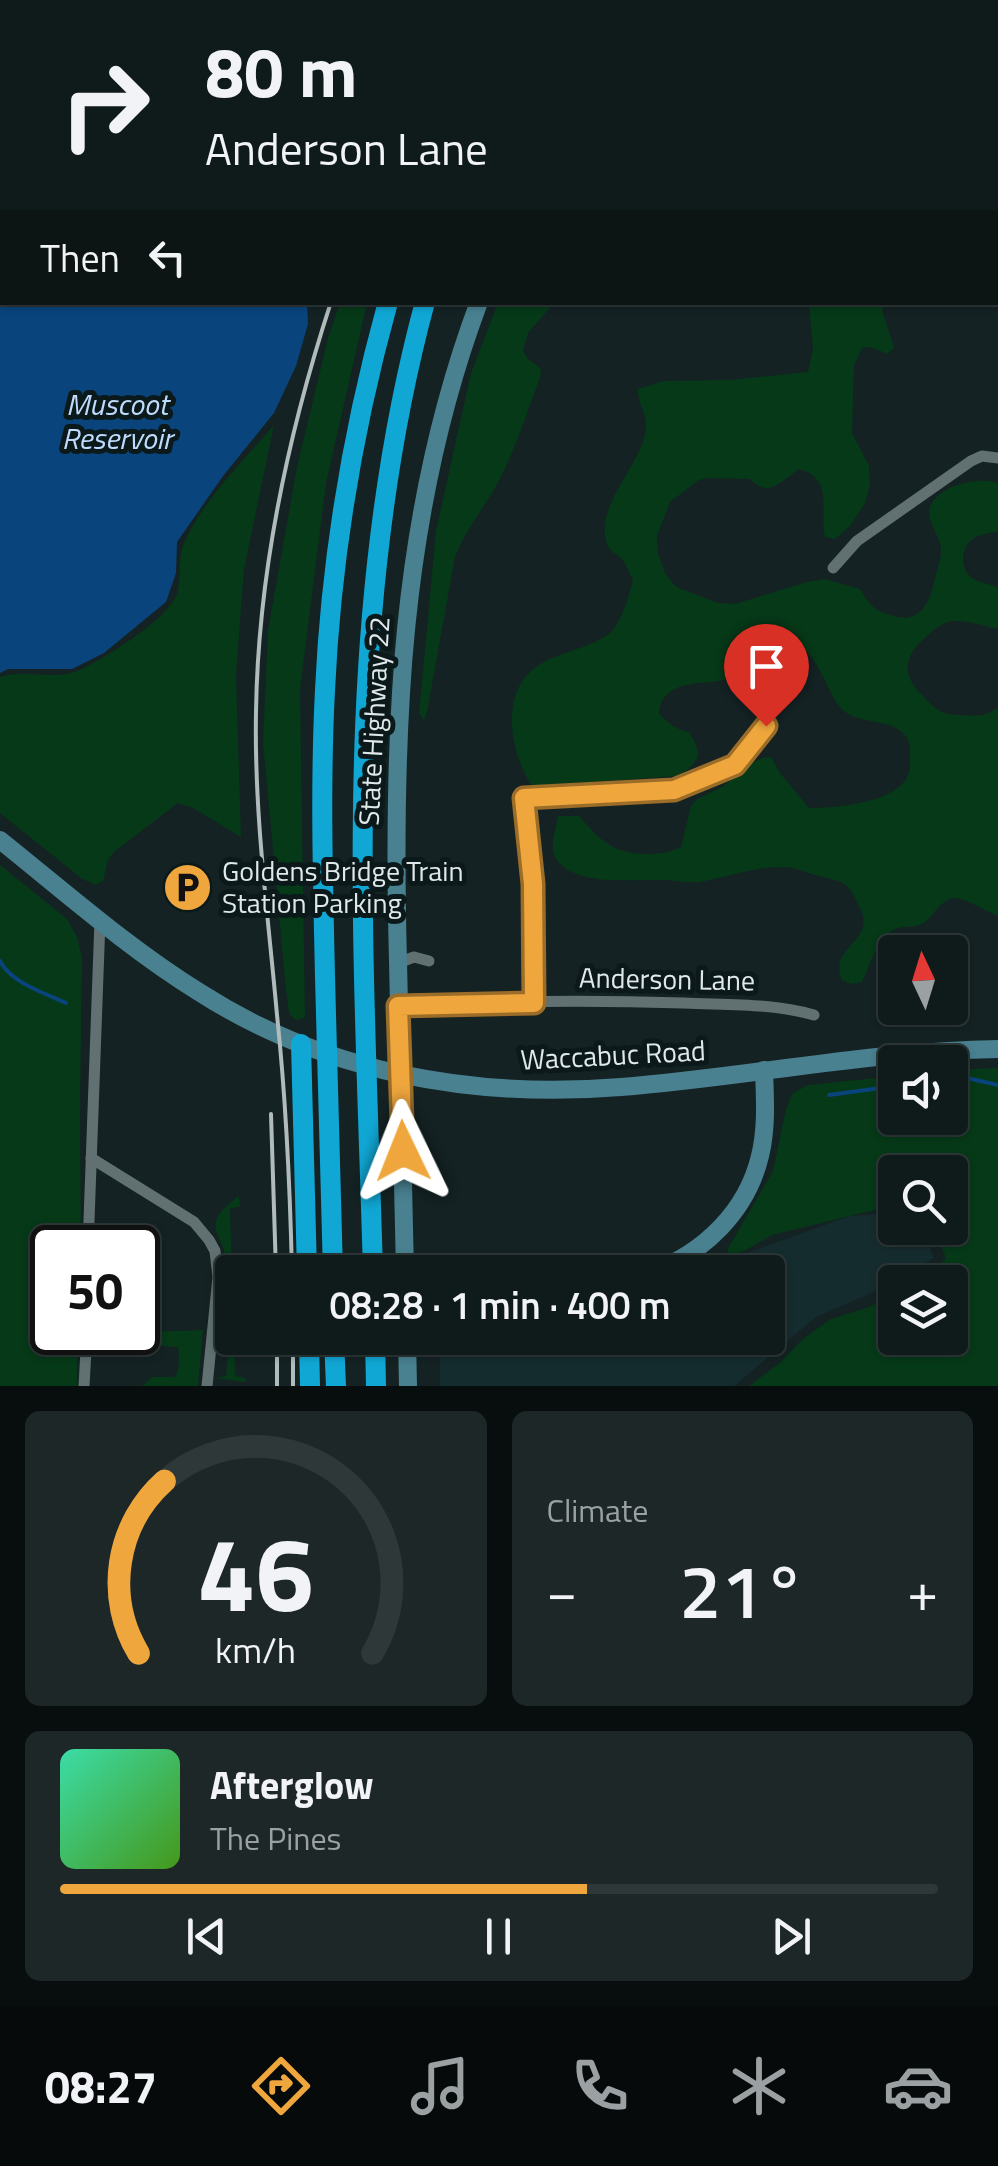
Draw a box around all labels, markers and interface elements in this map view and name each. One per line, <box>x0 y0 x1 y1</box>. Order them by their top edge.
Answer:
text: 80 m <box>205 18 358 124</box>
icon: right <box>40 40 170 170</box>
text: Anderson Lane <box>205 114 488 182</box>
text: Then <box>40 229 120 287</box>
icon: left <box>140 230 195 285</box>
water label: Muscoot Reservoir <box>62 381 176 461</box>
street label: State Highway 22 <box>347 615 400 827</box>
pin <box>724 624 809 727</box>
icon: arrive <box>739 639 794 694</box>
place label: Goldens Bridge Train Station Parking <box>222 849 463 924</box>
parking icon: Goldens Bridge Train Station Parking <box>161 861 213 913</box>
north arrow <box>878 935 968 1025</box>
map controls <box>878 935 968 1355</box>
street label: Anderson Lane <box>579 955 755 1002</box>
street label: Waccabuc Road <box>519 1028 707 1081</box>
button: sound <box>878 1045 968 1135</box>
position arrow <box>351 1099 455 1203</box>
button: search <box>878 1155 968 1245</box>
speed limit sign: 50 <box>30 1225 160 1355</box>
button: layers <box>878 1265 968 1355</box>
text: 08:28 · 1 min · 400 m <box>329 1276 671 1334</box>
text: Climate <box>547 1486 648 1534</box>
text: 46 <box>198 1493 314 1651</box>
text: 21° <box>679 1533 805 1647</box>
text: − <box>547 1549 577 1632</box>
text: + <box>907 1549 938 1632</box>
text: km/h <box>215 1622 296 1677</box>
text: Afterglow <box>210 1756 374 1814</box>
text: The Pines <box>210 1814 341 1862</box>
icon: previous <box>179 1909 234 1964</box>
icon: pause <box>471 1909 526 1964</box>
icon: next <box>764 1909 819 1964</box>
icon: directions <box>246 2051 316 2121</box>
icon: music <box>405 2051 475 2121</box>
icon: phone <box>565 2051 635 2121</box>
icon: climate <box>724 2051 794 2121</box>
icon: car <box>883 2051 953 2121</box>
text: 08:27 <box>45 2052 157 2120</box>

